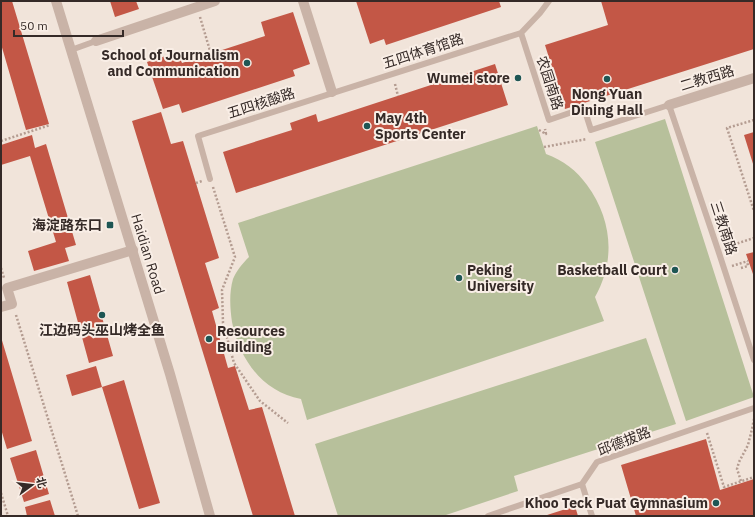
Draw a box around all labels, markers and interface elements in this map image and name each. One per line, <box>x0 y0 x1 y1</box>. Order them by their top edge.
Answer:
scale bar <box>14 12 123 38</box>
text: 50 m <box>20 18 48 33</box>
street label: 五四体育馆路 <box>380 29 466 73</box>
place label: School of Journalism and Communication <box>101 46 239 80</box>
street label: 农园南路 <box>533 54 567 112</box>
marker: School of Journalism and Communication <box>242 58 252 68</box>
street label: 二教西路 <box>678 61 736 95</box>
place label: Wumei store <box>427 69 510 87</box>
marker: Wumei store <box>513 73 523 83</box>
marker: Nong Yuan Dining Hall <box>602 74 612 84</box>
street label: 五四核酸路 <box>225 84 297 122</box>
place label: Nong Yuan Dining Hall <box>571 85 643 119</box>
place label: May 4th Sports Center <box>375 109 466 143</box>
marker: May 4th Sports Center <box>362 121 372 131</box>
street label: 三教南路 <box>707 199 741 257</box>
street label: Haidian Road <box>127 211 169 297</box>
place label: 海淀路东口 <box>32 216 102 234</box>
marker: 海淀路东口 <box>105 220 115 230</box>
place label: Peking University <box>467 261 534 295</box>
place label: Basketball Court <box>557 261 667 279</box>
marker: Basketball Court <box>670 265 680 275</box>
marker: Peking University <box>454 273 464 283</box>
marker: 江边码头巫山烤全鱼 <box>97 310 107 320</box>
place label: 江边码头巫山烤全鱼 <box>39 321 165 339</box>
place label: Resources Building <box>217 322 285 356</box>
marker: Resources Building <box>204 334 214 344</box>
street label: 邱德拔路 <box>595 423 653 459</box>
north arrow <box>12 465 52 505</box>
text: 北 <box>33 475 50 490</box>
place label: Khoo Teck Puat Gymnasium <box>525 494 708 512</box>
marker: Khoo Teck Puat Gymnasium <box>711 498 721 508</box>

